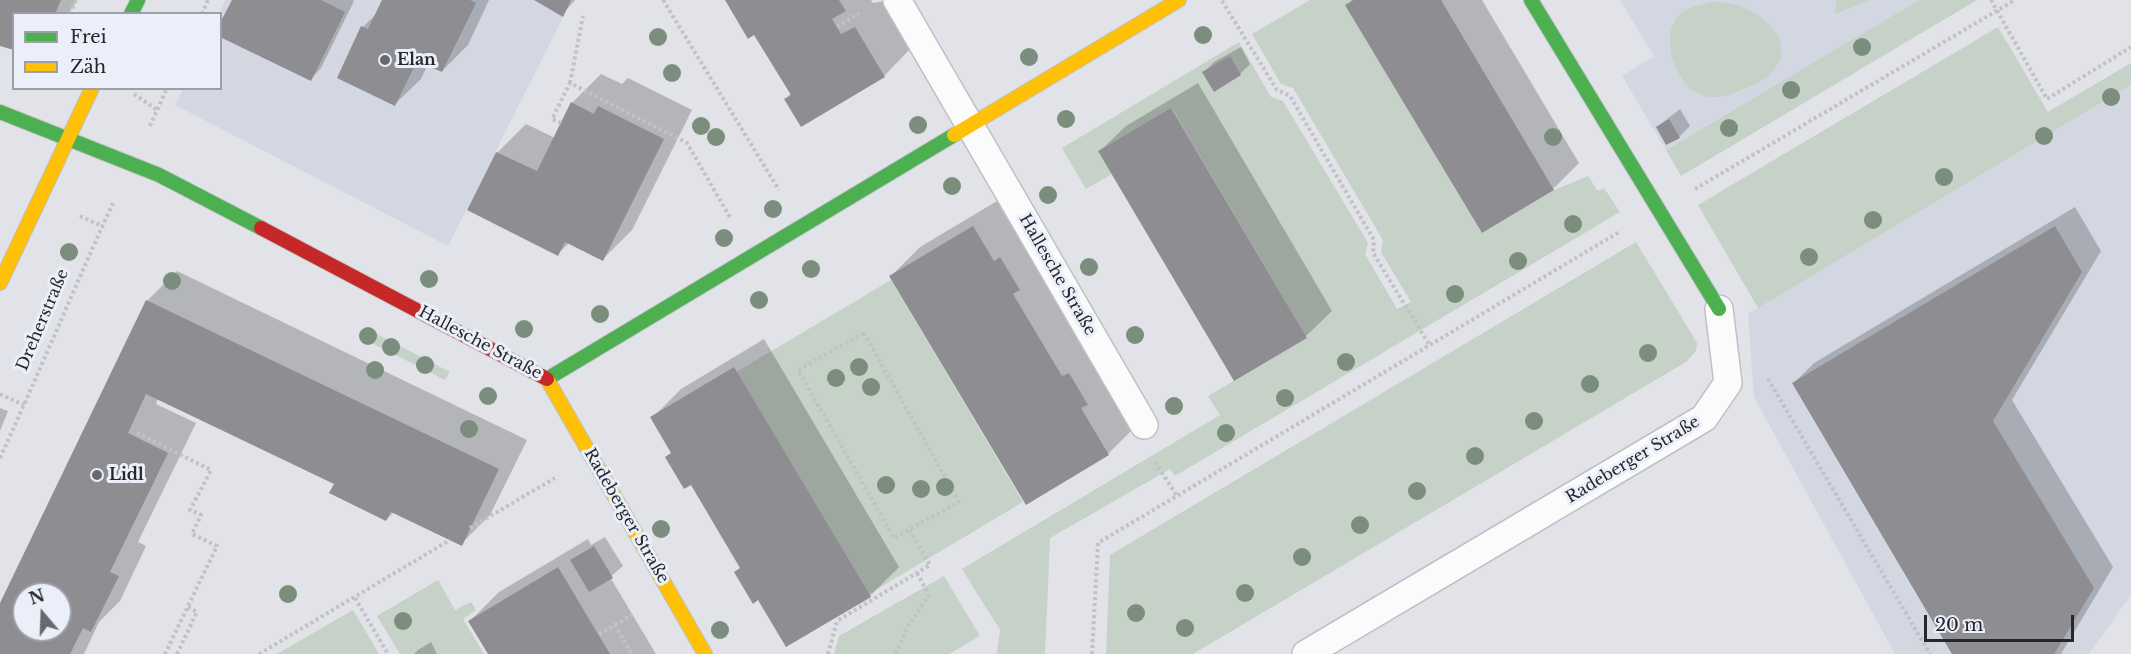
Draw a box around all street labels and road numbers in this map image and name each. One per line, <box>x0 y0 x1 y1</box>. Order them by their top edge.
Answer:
street label: Hallesche Straße <box>1015 211 1099 339</box>
street label: Dreherstraße <box>13 266 73 374</box>
street label: Hallesche Straße <box>415 302 545 384</box>
street label: Radeberger Straße <box>1563 413 1703 507</box>
street label: Radeberger Straße <box>580 445 672 587</box>

